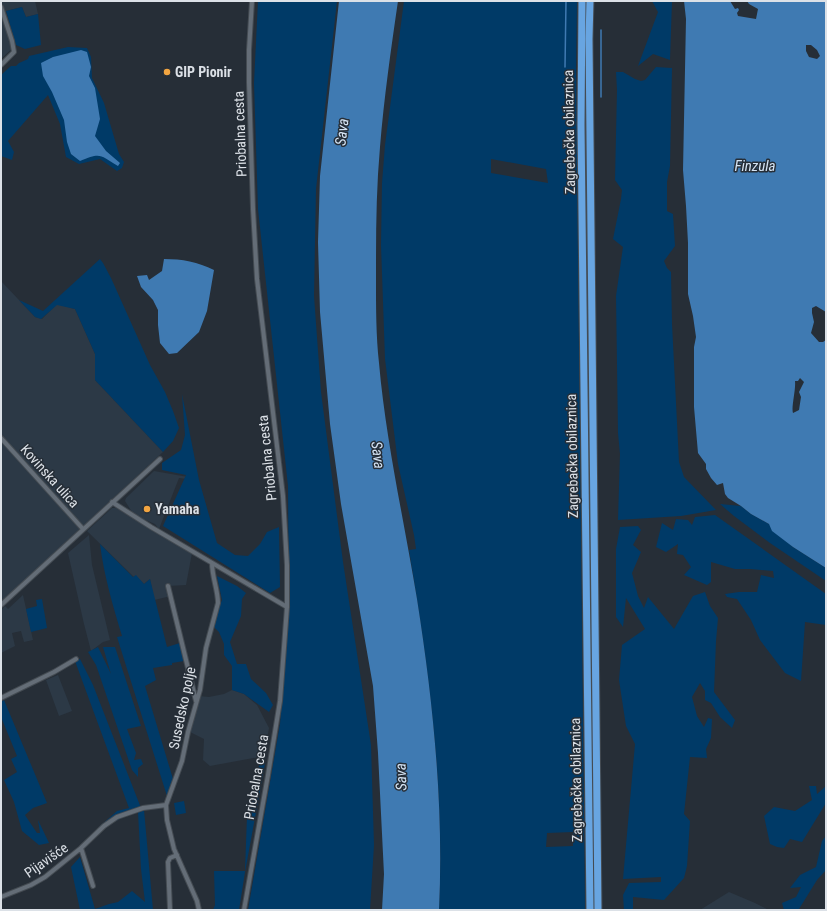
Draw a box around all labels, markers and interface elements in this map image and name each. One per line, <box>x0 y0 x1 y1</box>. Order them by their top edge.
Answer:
place label: GIP Pionir <box>175 64 232 80</box>
marker: GIP Pionir <box>162 67 172 77</box>
street label: Zagrebačka obilaznica <box>560 70 578 194</box>
street label: Priobalna cesta <box>231 91 249 177</box>
water label: Sava <box>331 117 353 147</box>
water label: Finzula <box>734 157 776 175</box>
street label: Zagrebačka obilaznica <box>563 394 581 518</box>
street label: Priobalna cesta <box>255 414 279 502</box>
water label: Sava <box>367 440 389 470</box>
street label: Kovinska ulica <box>18 441 82 511</box>
place label: Yamaha <box>155 501 200 517</box>
marker: Yamaha <box>142 504 152 514</box>
street label: Susedsko polje <box>165 665 199 751</box>
street label: Zagrebačka obilaznica <box>567 718 585 842</box>
street label: Priobalna cesta <box>241 733 271 821</box>
water label: Sava <box>392 763 410 791</box>
street label: Pijavišće <box>21 839 71 881</box>

